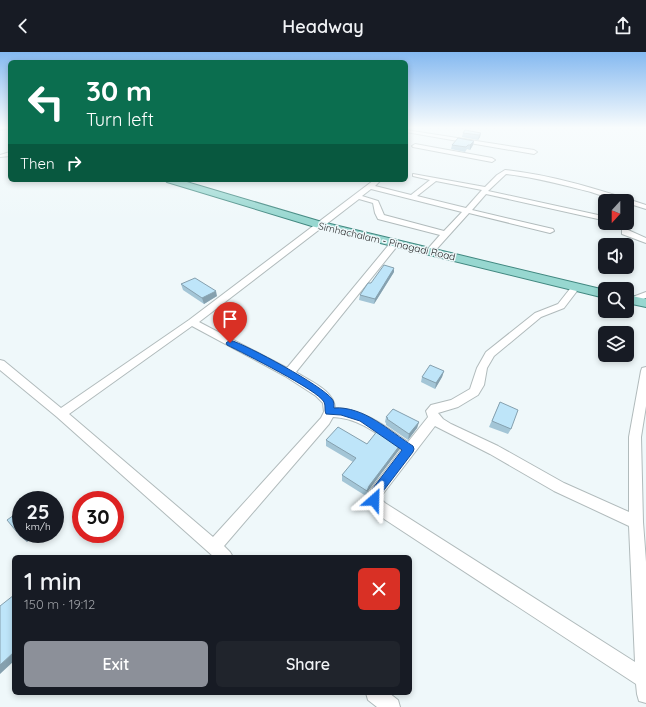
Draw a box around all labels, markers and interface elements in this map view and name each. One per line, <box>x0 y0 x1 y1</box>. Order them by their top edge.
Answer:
icon: back <box>12 15 34 37</box>
text: Headway <box>282 15 364 38</box>
icon: share <box>612 15 634 37</box>
text: 30 m <box>86 73 152 108</box>
icon: left <box>20 76 72 128</box>
text: Turn left <box>86 108 154 131</box>
icon: right <box>63 152 85 174</box>
text: Then <box>20 154 55 173</box>
north arrow <box>598 194 634 230</box>
map controls <box>598 194 634 362</box>
street label: Simhachalam - Pinagadi Road <box>317 219 457 264</box>
button: sound <box>598 238 634 274</box>
button: search <box>598 282 634 318</box>
pin <box>213 302 247 343</box>
icon: arrive <box>219 308 241 330</box>
button: layers <box>598 326 634 362</box>
position arrow <box>353 479 395 521</box>
speed limit sign: 30 <box>72 491 124 543</box>
text: 25 <box>27 499 49 524</box>
text: km/h <box>25 520 51 533</box>
text: 1 min <box>24 566 82 596</box>
button: close <box>358 568 400 610</box>
text: 150 m · 19:12 <box>24 596 95 612</box>
button: Exit <box>24 641 208 687</box>
button: Share <box>216 641 400 687</box>

